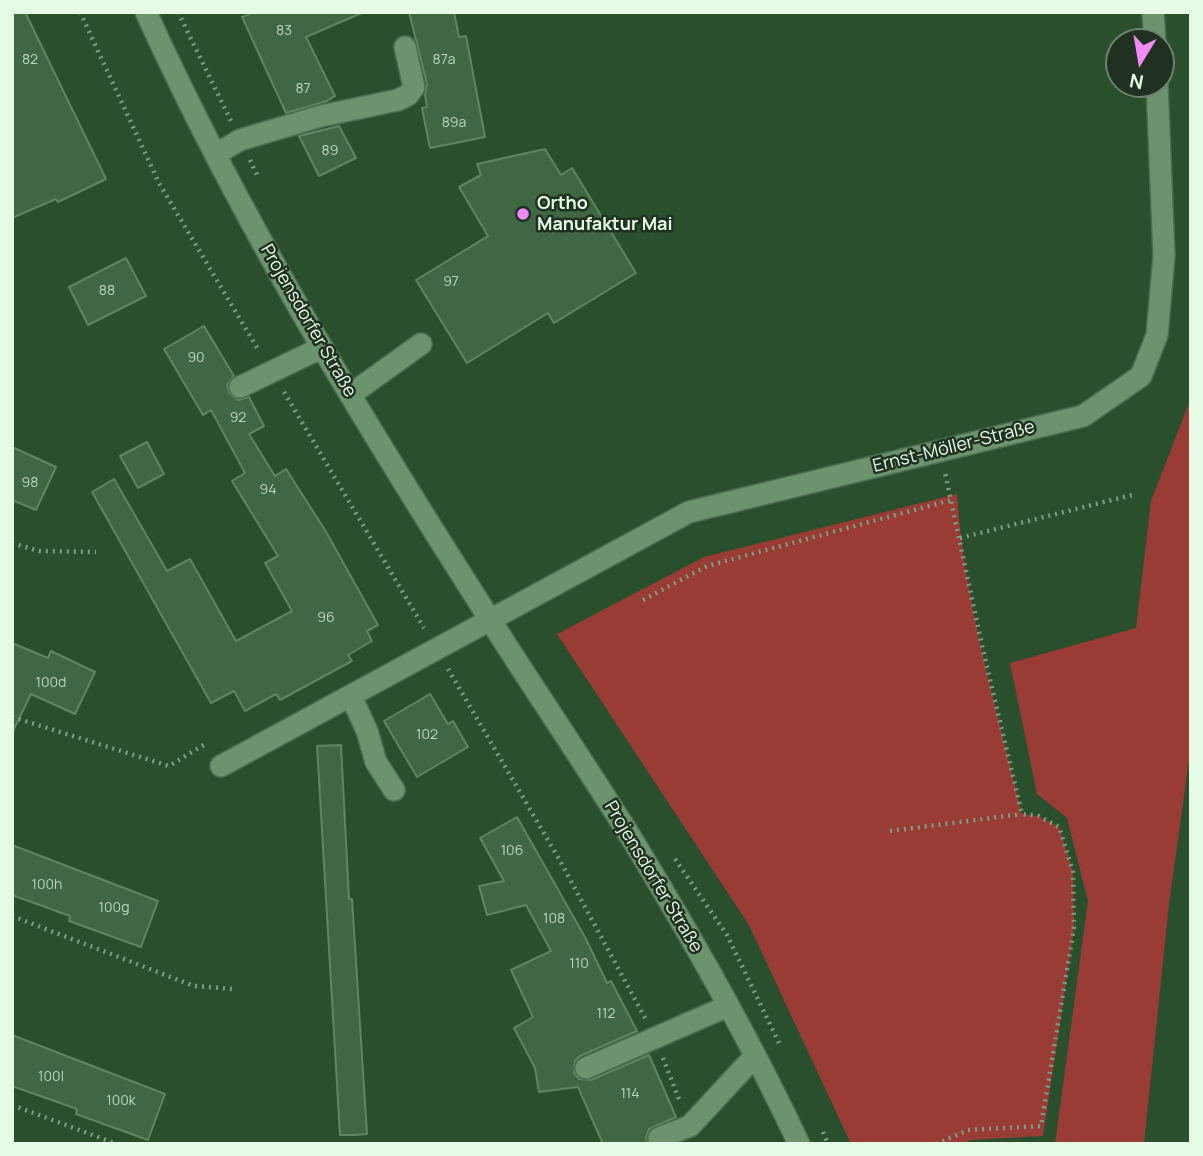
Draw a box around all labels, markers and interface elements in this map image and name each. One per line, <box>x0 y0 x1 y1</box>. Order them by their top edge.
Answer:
house number: 83 <box>276 23 292 39</box>
north arrow <box>1105 28 1175 98</box>
house number: 82 <box>22 52 38 68</box>
house number: 87a <box>433 52 455 68</box>
text: N <box>1127 68 1146 96</box>
house number: 87 <box>295 81 311 97</box>
house number: 89a <box>442 115 466 131</box>
house number: 89 <box>322 143 338 159</box>
place label: Ortho Manufaktur Mai <box>537 193 673 235</box>
marker: Ortho Manufaktur Mai <box>515 206 531 222</box>
street label: Projensdorfer Straße <box>255 241 361 401</box>
house number: 97 <box>443 274 459 290</box>
house number: 88 <box>99 283 115 299</box>
house number: 90 <box>187 350 205 366</box>
house number: 92 <box>230 410 246 426</box>
street label: Ernst-Möller-Straße <box>871 416 1037 478</box>
house number: 98 <box>22 475 38 491</box>
house number: 94 <box>260 482 276 498</box>
house number: 96 <box>317 610 335 626</box>
house number: 100d <box>36 675 66 691</box>
house number: 102 <box>416 727 438 743</box>
street label: Projensdorfer Straße <box>599 797 707 957</box>
house number: 106 <box>501 843 523 859</box>
house number: 100h <box>32 877 62 893</box>
house number: 100g <box>99 900 129 916</box>
house number: 108 <box>543 911 565 927</box>
house number: 110 <box>569 956 589 972</box>
house number: 112 <box>597 1006 615 1022</box>
house number: 100l <box>38 1069 64 1085</box>
house number: 114 <box>620 1086 640 1102</box>
house number: 100k <box>106 1093 136 1109</box>

